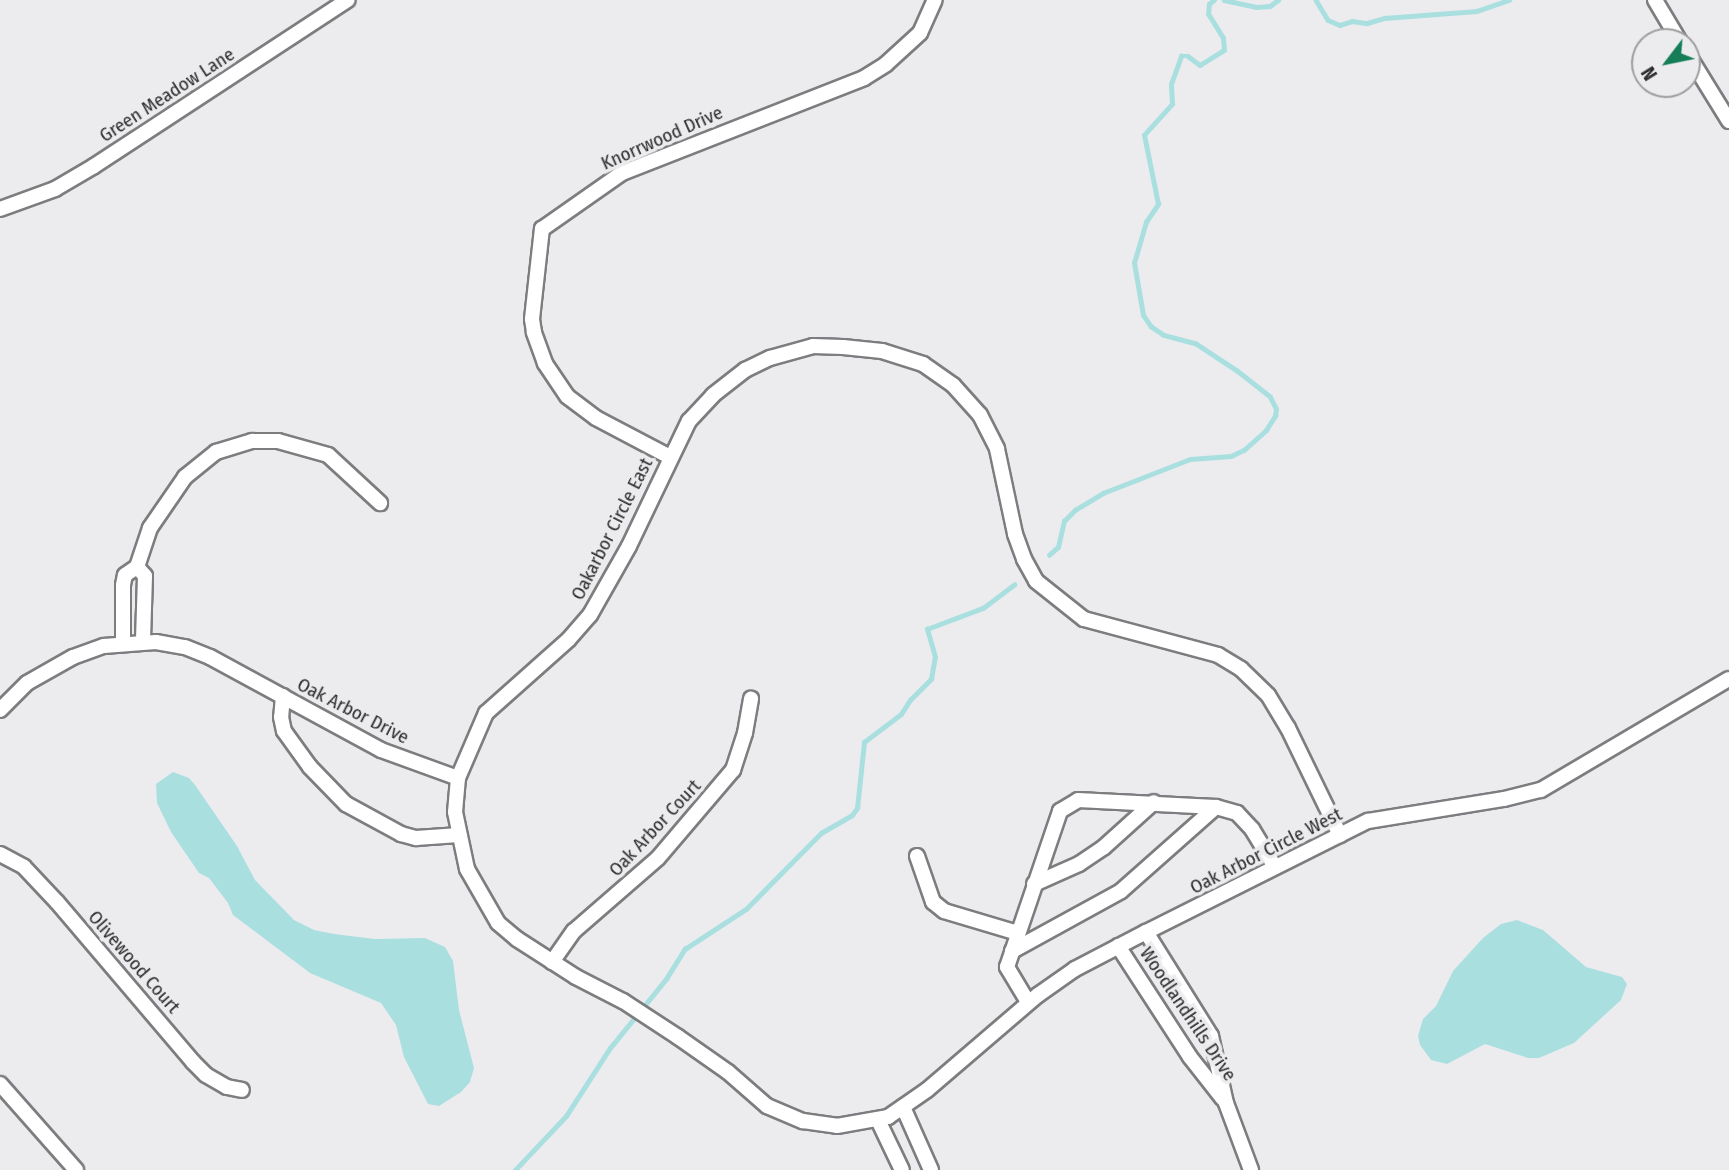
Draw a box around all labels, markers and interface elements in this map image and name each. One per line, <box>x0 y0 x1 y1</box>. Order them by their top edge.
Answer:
north arrow <box>1631 28 1701 98</box>
street label: Green Meadow Lane <box>95 43 239 147</box>
text: N <box>1637 62 1662 84</box>
street label: Knorrwood Drive <box>598 101 726 175</box>
street label: Oakarbor Circle East <box>566 454 658 604</box>
street label: Oak Arbor Drive <box>293 673 413 749</box>
street label: Oak Arbor Court <box>604 775 706 881</box>
street label: Oak Arbor Circle West <box>1186 803 1346 899</box>
street label: Olivewood Court <box>83 906 185 1018</box>
street label: Woodlandhills Drive <box>1135 943 1241 1085</box>

